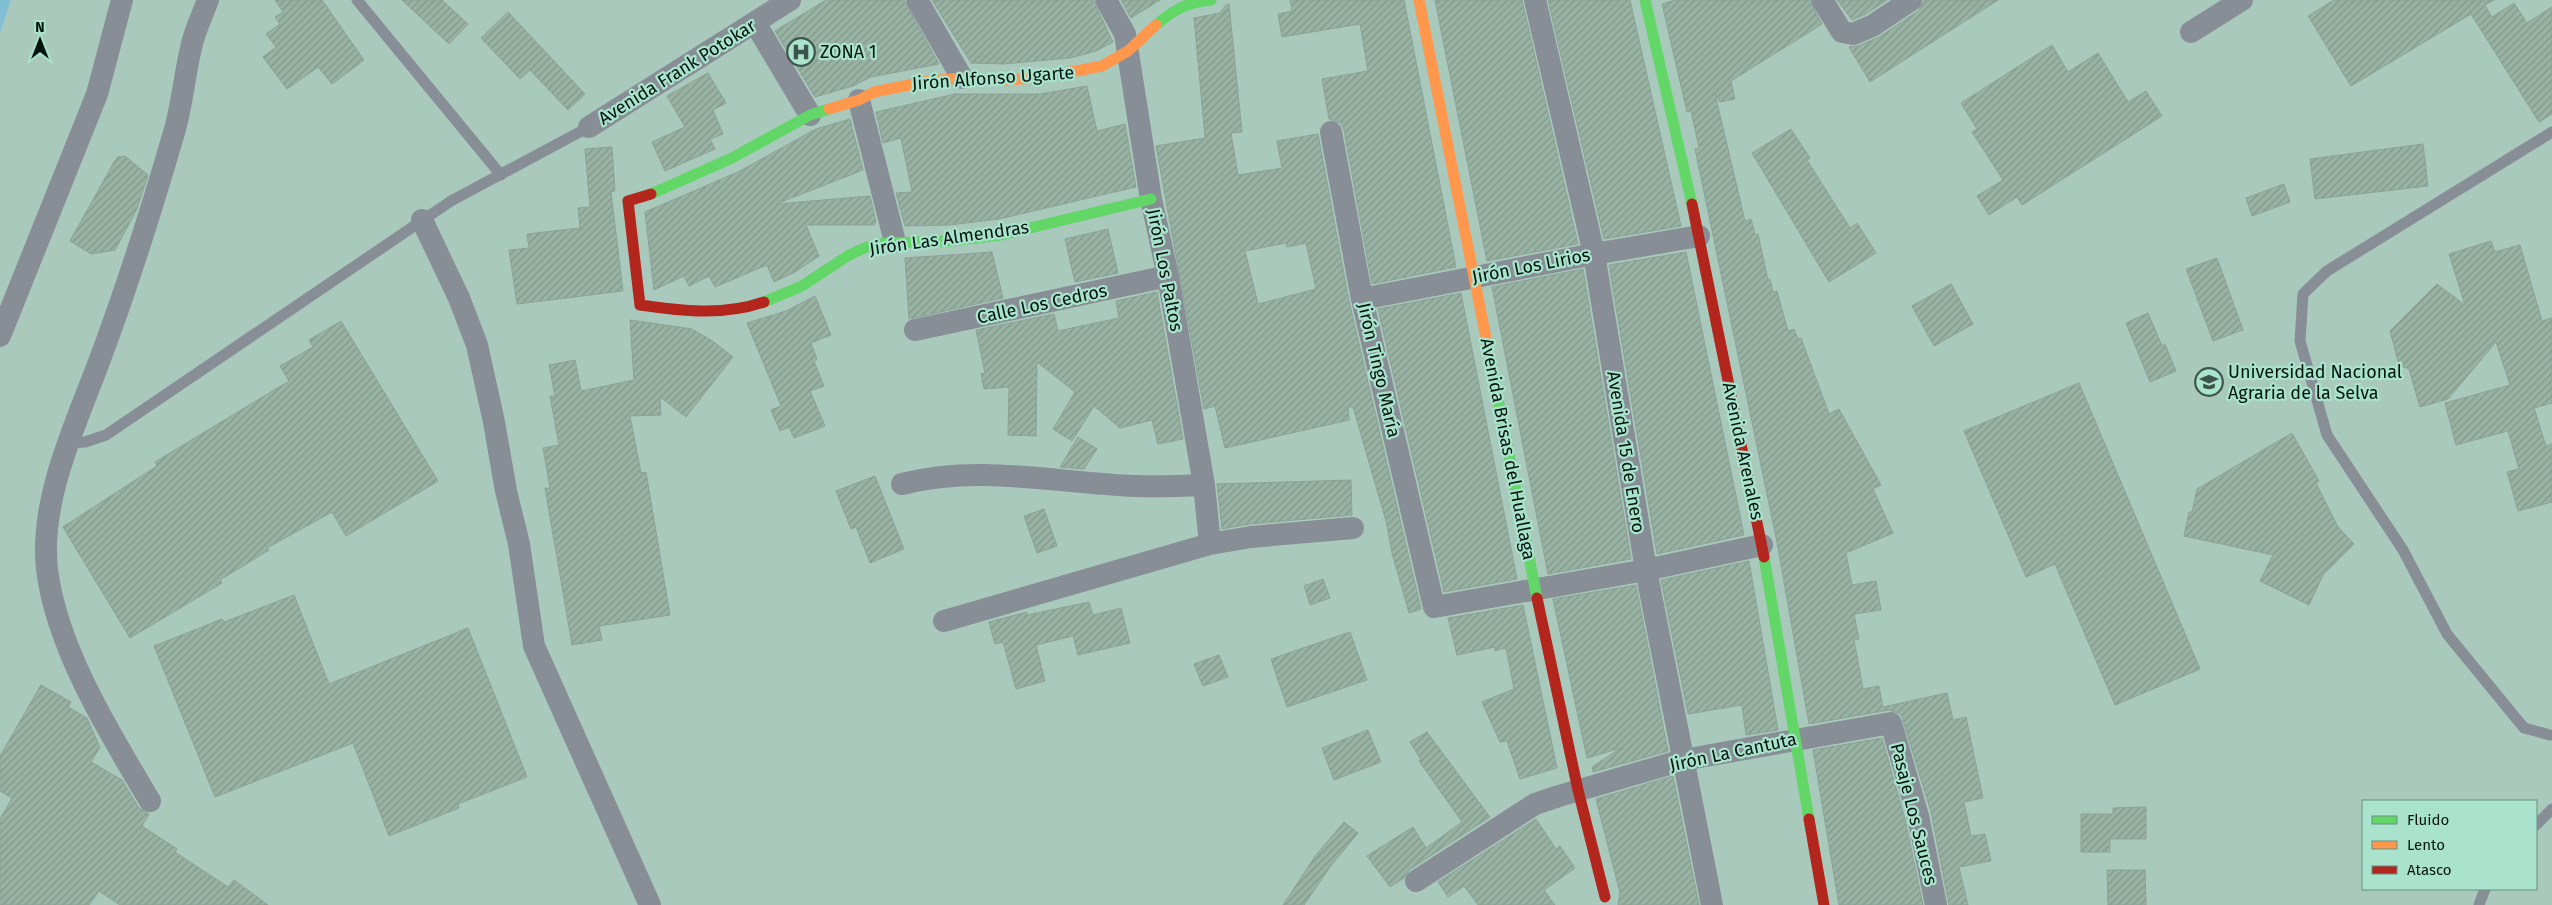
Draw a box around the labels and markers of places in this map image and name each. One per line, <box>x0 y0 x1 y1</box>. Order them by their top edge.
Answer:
hospital icon: ZONA 1 <box>786 37 816 67</box>
place label: ZONA 1 <box>820 41 877 63</box>
place label: Universidad Nacional Agraria de la Selva <box>2228 361 2402 404</box>
school or university icon: Universidad Nacional Agraria de la Selva <box>2194 367 2224 397</box>

